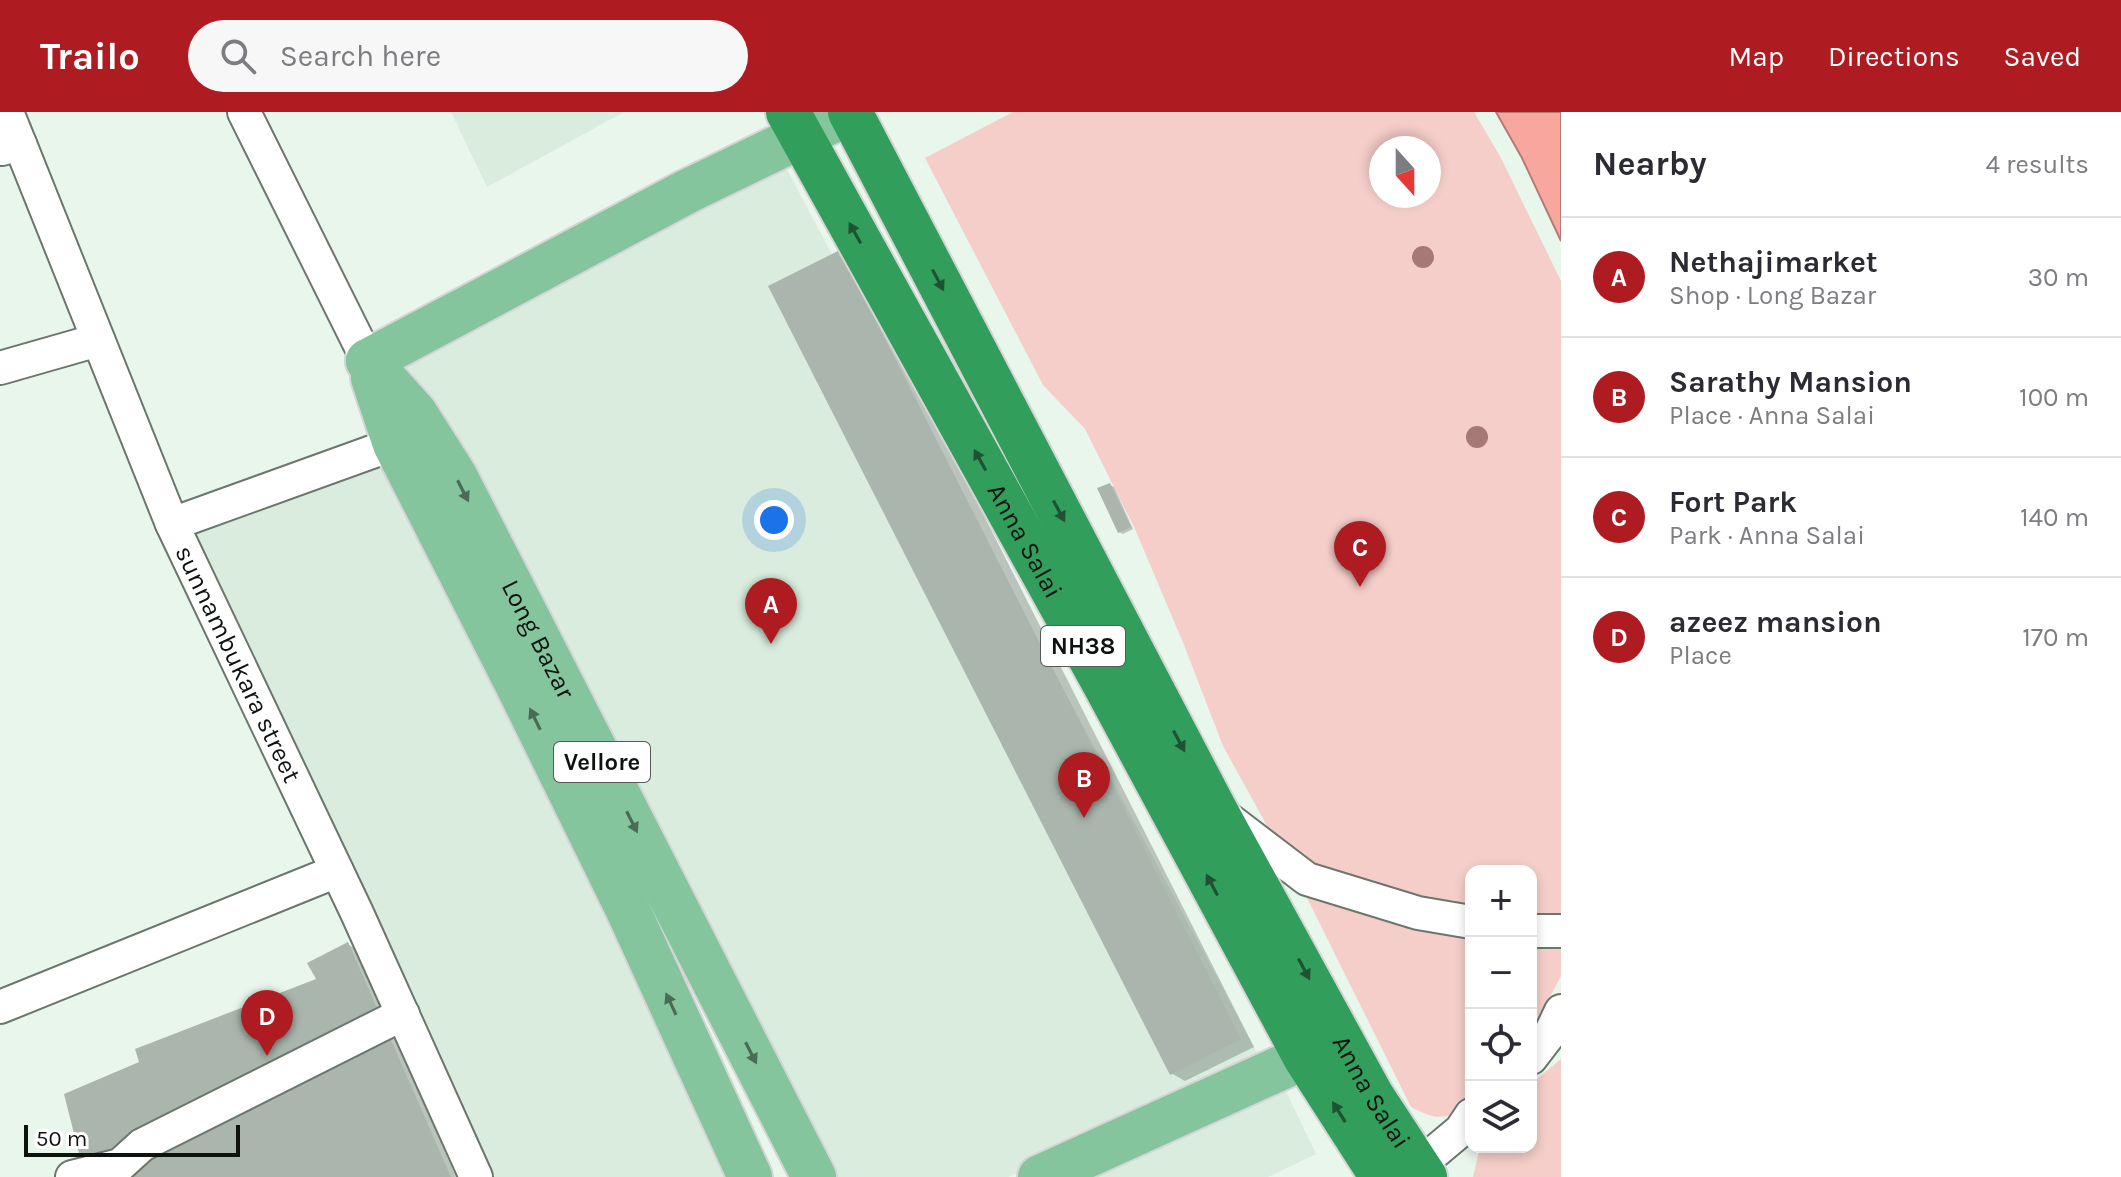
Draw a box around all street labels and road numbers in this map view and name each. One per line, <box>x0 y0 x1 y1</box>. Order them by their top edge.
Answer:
street label: Anna Salai <box>981 478 1069 604</box>
street label: sunnambukara street <box>169 540 308 787</box>
street label: Long Bazar <box>495 574 582 704</box>
road number: NH38 <box>1041 626 1125 666</box>
road number: Vellore <box>554 742 650 782</box>
street label: Anna Salai <box>1326 1030 1417 1154</box>

